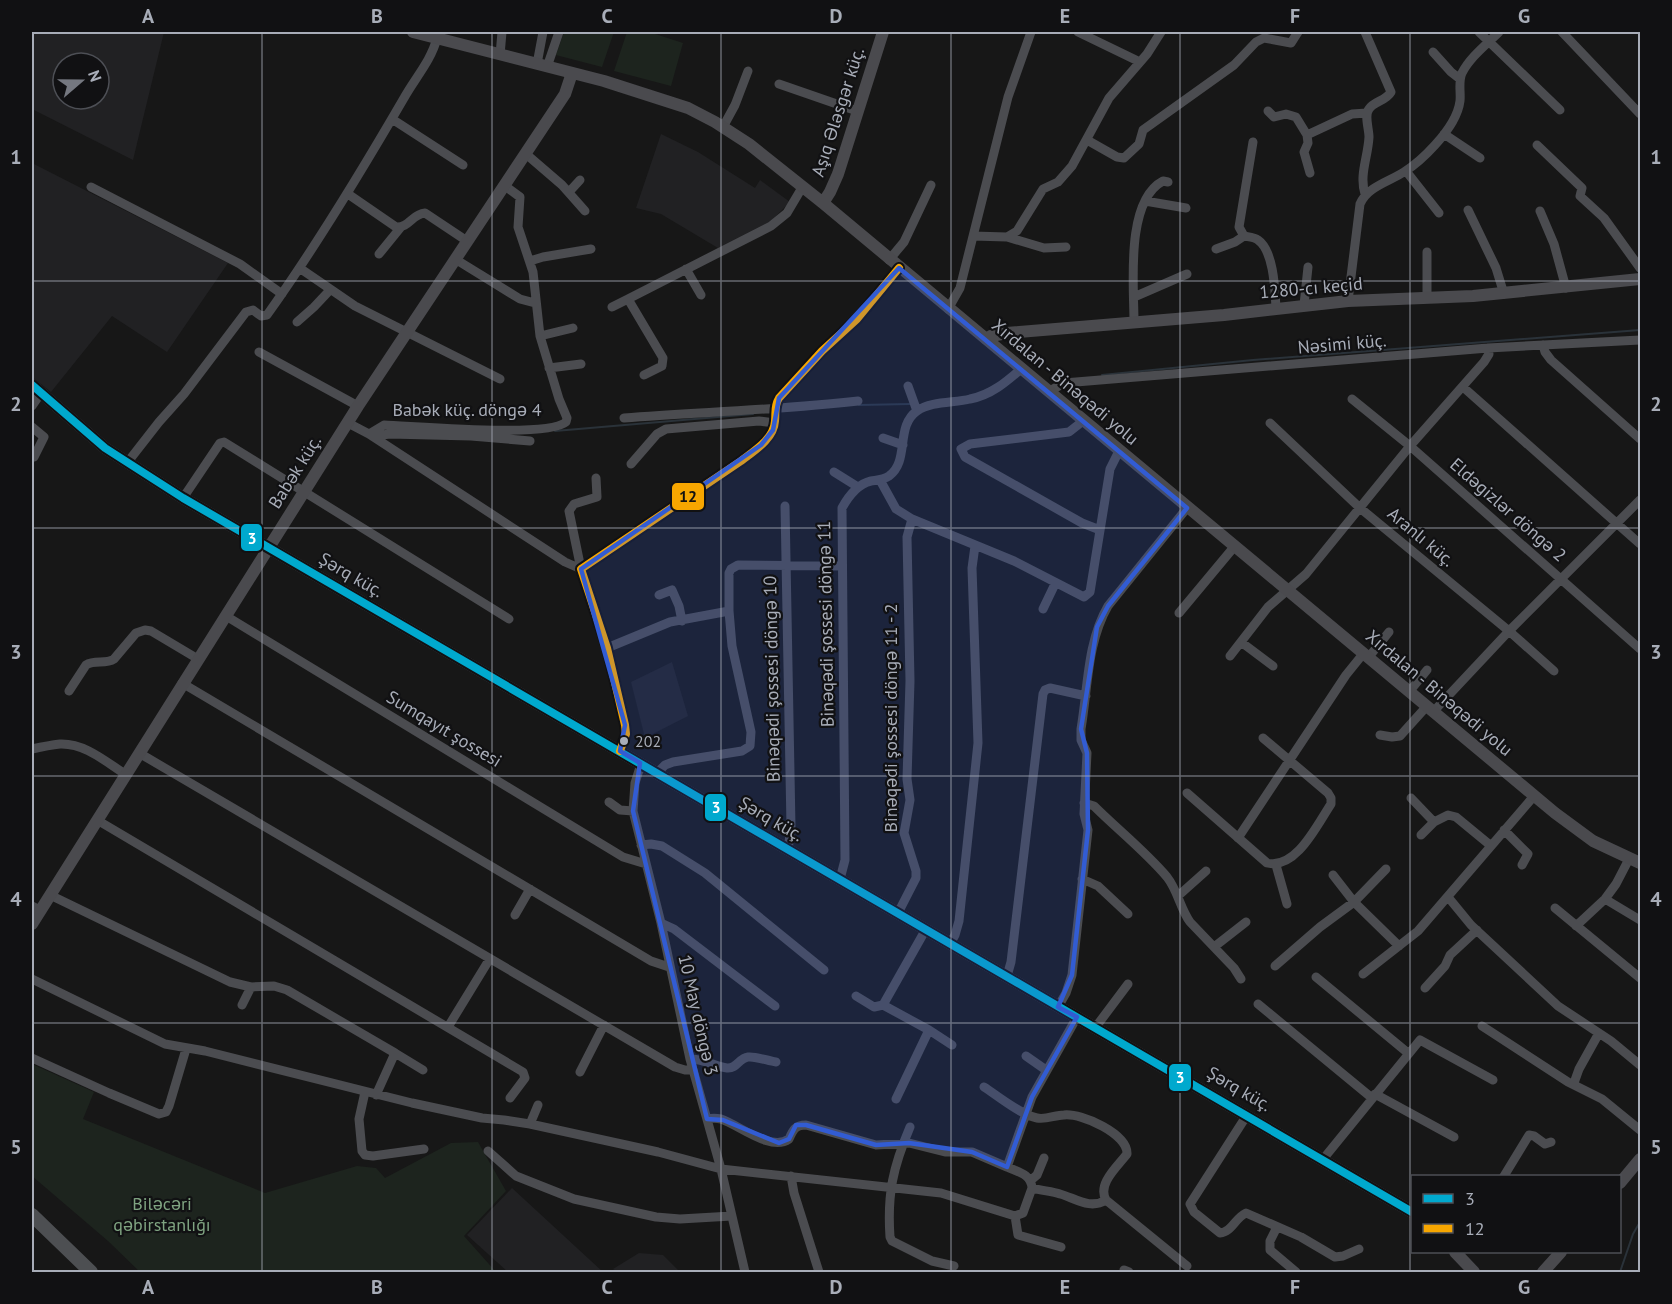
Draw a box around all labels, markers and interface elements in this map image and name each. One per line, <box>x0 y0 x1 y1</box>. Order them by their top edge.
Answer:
text: A <box>142 3 155 29</box>
text: B <box>371 3 383 29</box>
text: C <box>601 3 613 29</box>
text: D <box>830 3 843 29</box>
text: E <box>1060 3 1070 29</box>
text: F <box>1290 3 1300 29</box>
text: G <box>1518 3 1530 29</box>
street label: Aşıq Ələsgər küç. <box>806 44 869 179</box>
north arrow <box>51 51 111 111</box>
text: N <box>84 68 106 84</box>
text: 1 <box>10 144 22 170</box>
text: 1 <box>1650 144 1662 170</box>
street label: 1280-cı keçid <box>1258 272 1363 303</box>
street label: Xırdalan - Binəqədi yolu <box>987 313 1143 450</box>
street label: Nəsimi küç. <box>1297 328 1387 359</box>
text: 2 <box>10 391 22 417</box>
text: 2 <box>1650 391 1662 417</box>
street label: Babək küç. döngə 4 <box>392 398 542 421</box>
street label: Babək küç. <box>263 431 326 513</box>
street label: Eldəgizlər döngə 2 <box>1445 453 1571 566</box>
line badge: 12 <box>671 482 705 511</box>
text: 12 <box>679 486 697 506</box>
street label: Aranlı küç. <box>1383 502 1460 571</box>
street label: Binəqədi şossesi döngə 11 <box>812 521 839 727</box>
line badge: 3 <box>240 523 263 552</box>
text: 3 <box>247 528 257 548</box>
street label: Şərq küç. <box>315 547 388 602</box>
street label: Binəqədi şossesi döngə 10 <box>758 576 785 782</box>
street label: Binəqədi şossesi döngə 11 - 2 <box>879 603 902 833</box>
street label: Xırdalan - Binəqədi yolu <box>1361 624 1517 761</box>
text: 3 <box>10 639 22 665</box>
text: 3 <box>1650 639 1662 665</box>
street label: Sumqayıt şossesi <box>382 685 506 772</box>
place label: 202 <box>635 731 661 751</box>
marker: 202 <box>618 735 630 747</box>
street label: Şərq küç. <box>735 791 808 846</box>
line badge: 3 <box>704 793 727 822</box>
text: 3 <box>711 797 721 817</box>
text: 4 <box>10 886 22 912</box>
text: 4 <box>1650 886 1662 912</box>
street label: 10 May döngə 3 <box>673 952 724 1078</box>
street label: Şərq küç. <box>1203 1061 1276 1116</box>
line badge: 3 <box>1168 1063 1192 1092</box>
text: 3 <box>1175 1067 1185 1087</box>
text: 5 <box>10 1134 22 1160</box>
text: 5 <box>1650 1134 1662 1160</box>
legend <box>1411 1175 1621 1253</box>
text: 3 <box>1465 1187 1475 1210</box>
park label: Biləcəri qəbirstanlığı <box>113 1192 211 1236</box>
text: 12 <box>1465 1217 1485 1240</box>
text: A <box>142 1274 155 1300</box>
text: B <box>371 1274 383 1300</box>
text: C <box>601 1274 613 1300</box>
text: D <box>830 1274 843 1300</box>
text: E <box>1060 1274 1070 1300</box>
text: F <box>1290 1274 1300 1300</box>
text: G <box>1518 1274 1530 1300</box>

